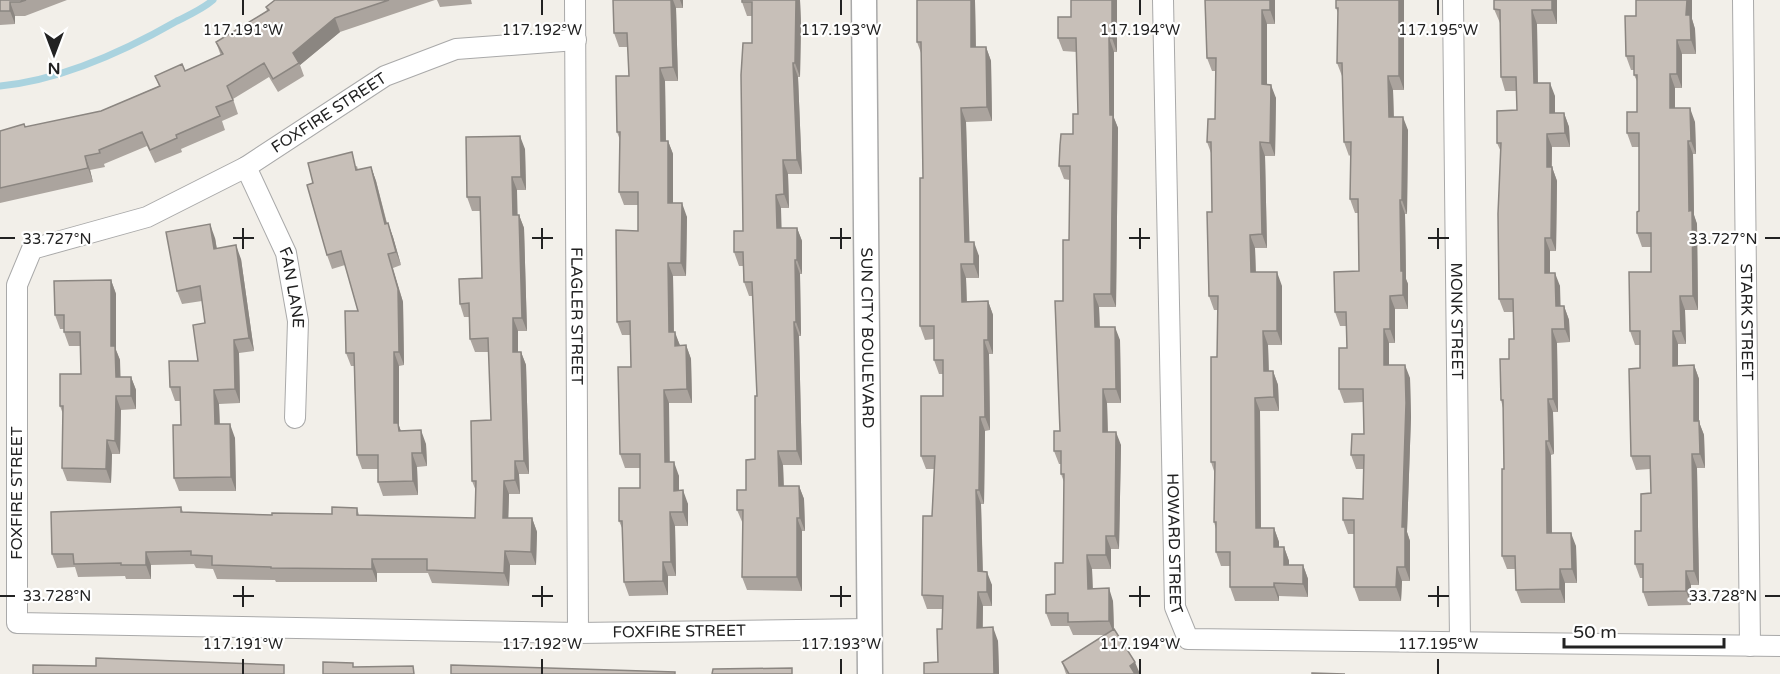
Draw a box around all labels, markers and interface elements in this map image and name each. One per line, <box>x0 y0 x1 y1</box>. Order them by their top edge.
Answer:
text: 117.191°W <box>203 21 283 39</box>
text: 117.192°W <box>502 21 582 39</box>
text: 117.193°W <box>801 21 881 39</box>
text: 117.194°W <box>1100 21 1180 39</box>
text: 117.195°W <box>1398 21 1478 39</box>
north arrow <box>24 24 84 84</box>
text: N <box>48 58 60 78</box>
street label: FOXFIRE STREET <box>268 68 391 158</box>
text: 33.727°N <box>23 230 91 248</box>
text: 33.727°N <box>1689 230 1757 248</box>
street label: FAN LANE <box>275 244 308 328</box>
street label: FLAGLER STREET <box>566 247 587 385</box>
street label: SUN CITY BOULEVARD <box>856 247 878 429</box>
street label: MONK STREET <box>1446 262 1467 380</box>
street label: STARK STREET <box>1736 263 1757 381</box>
street label: FOXFIRE STREET <box>7 426 27 560</box>
street label: HOWARD STREET <box>1162 473 1187 618</box>
text: 33.728°N <box>23 587 91 605</box>
text: 33.728°N <box>1689 587 1757 605</box>
scale bar <box>1564 611 1724 649</box>
street label: FOXFIRE STREET <box>612 621 746 643</box>
text: 50 m <box>1573 621 1617 643</box>
text: 117.191°W <box>203 635 283 653</box>
text: 117.192°W <box>502 635 582 653</box>
text: 117.193°W <box>801 635 881 653</box>
text: 117.194°W <box>1100 635 1180 653</box>
text: 117.195°W <box>1398 635 1478 653</box>

